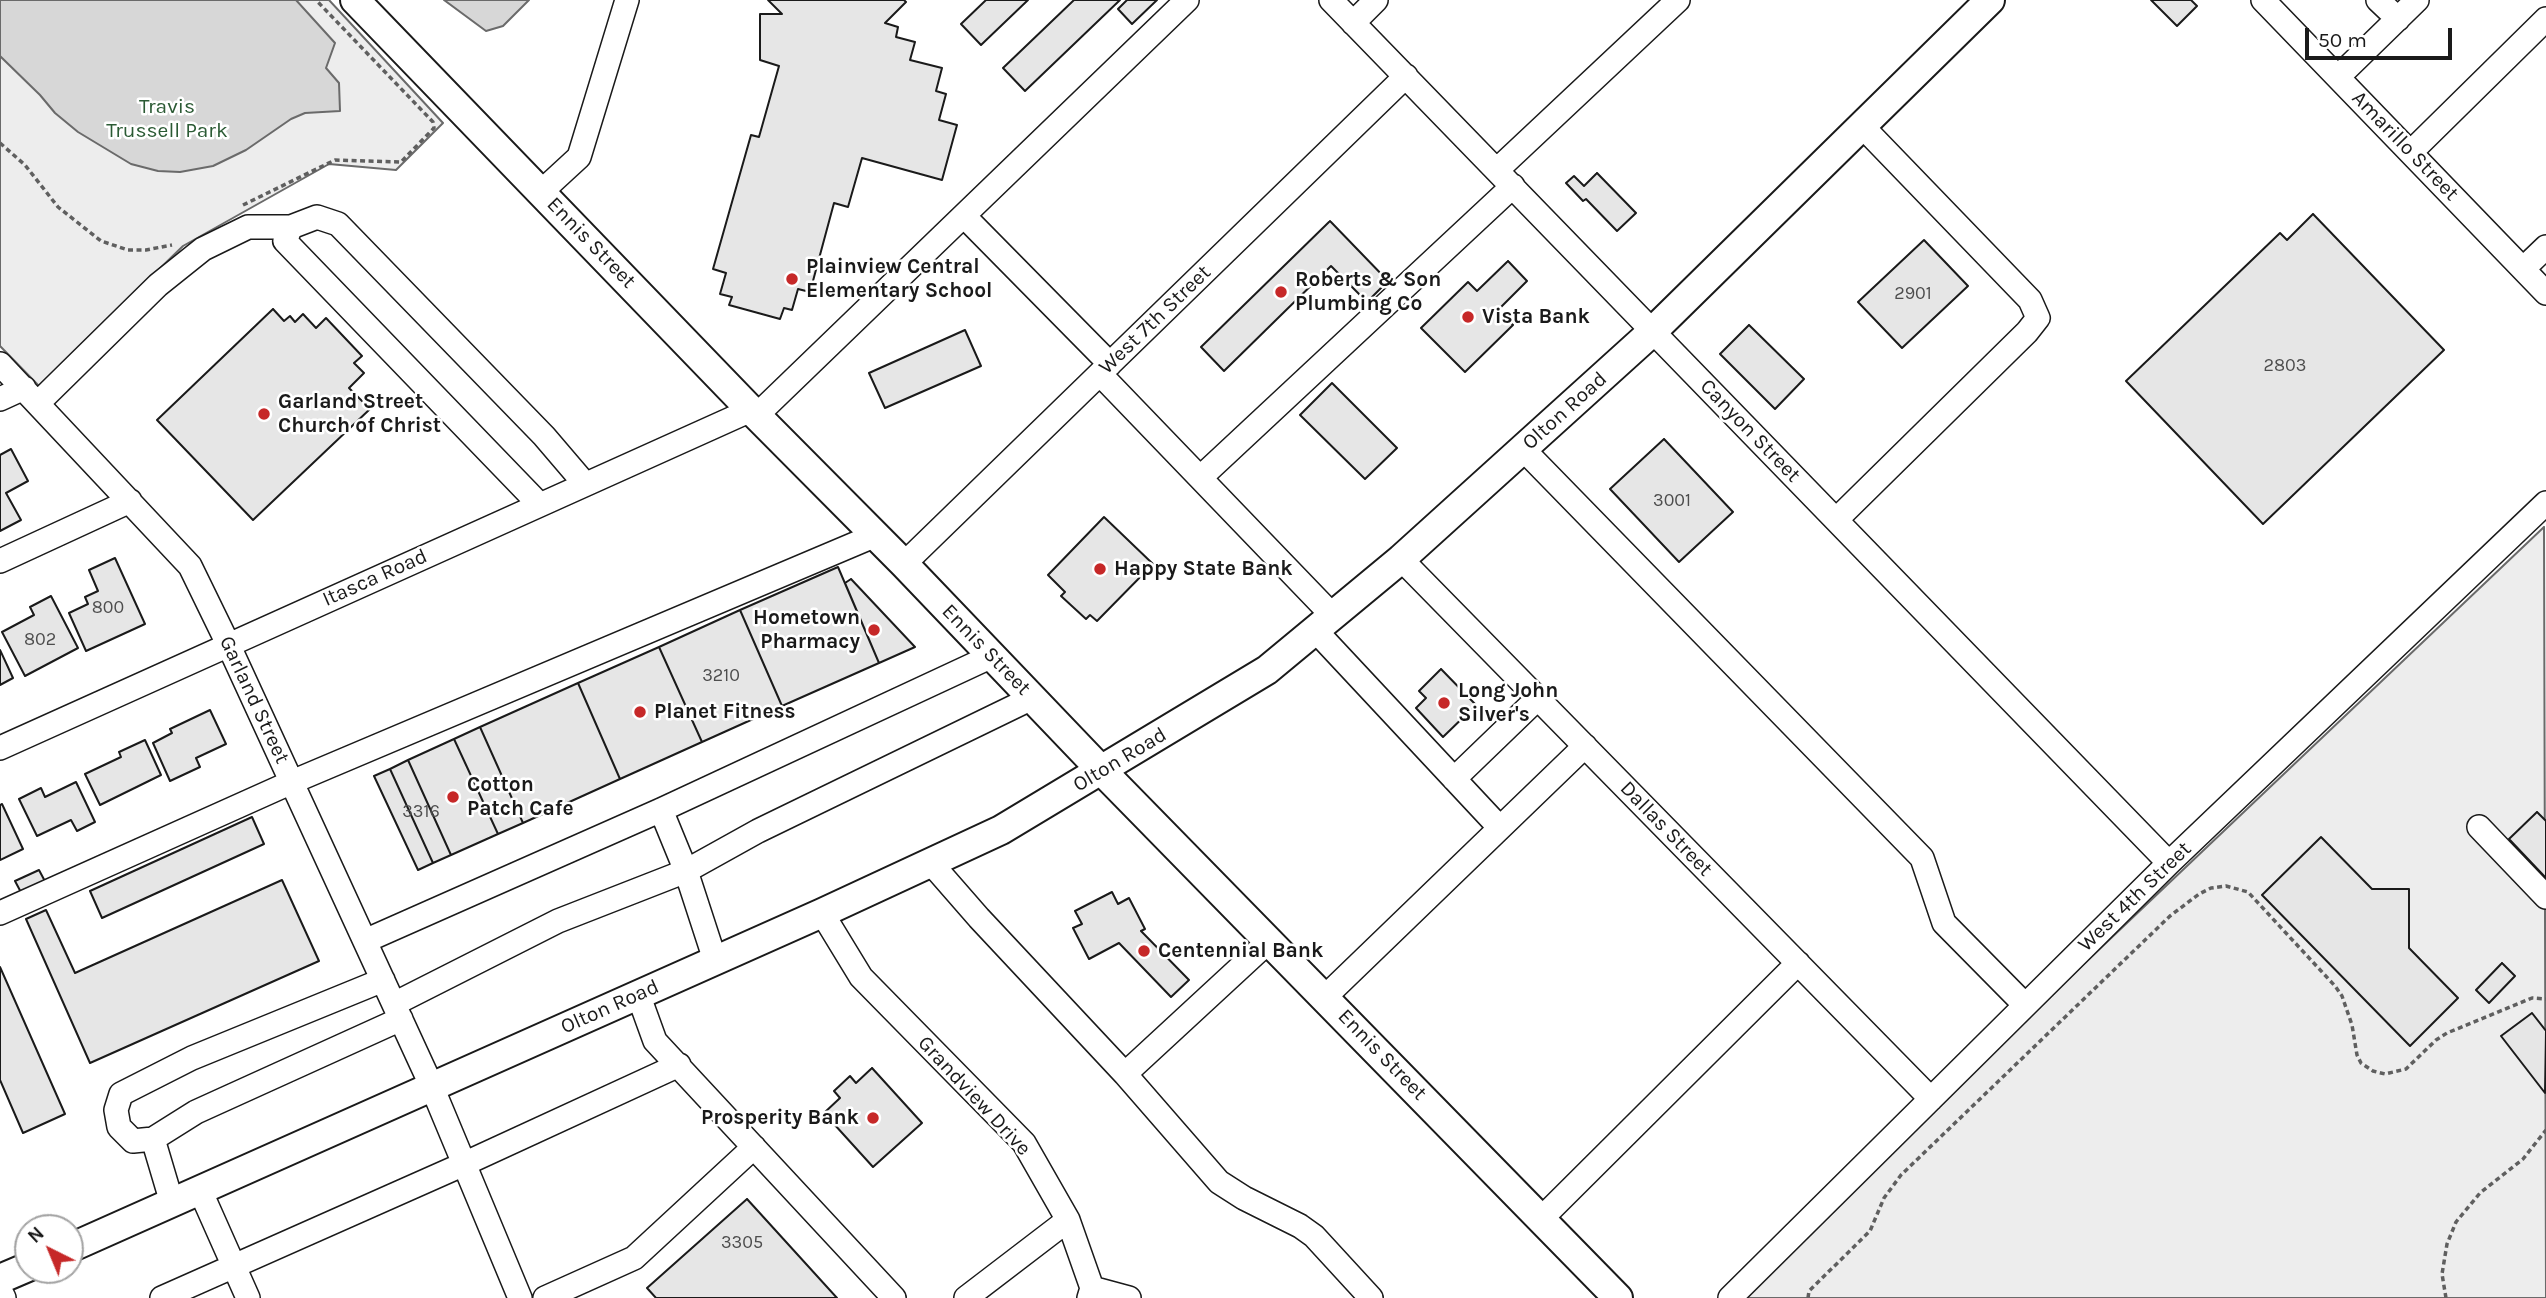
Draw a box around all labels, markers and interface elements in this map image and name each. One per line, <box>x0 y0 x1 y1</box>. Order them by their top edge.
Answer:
scale bar <box>2308 14 2455 58</box>
text: 50 m <box>2318 28 2367 52</box>
street label: Amarillo Street <box>2346 86 2464 206</box>
park label: Travis Trussell Park <box>106 94 228 144</box>
street label: Ennis Street <box>541 192 641 294</box>
place label: Plainview Central Elementary School <box>806 254 992 304</box>
street label: West 7th Street <box>1094 260 1216 380</box>
place label: Roberts & Son Plumbing Co <box>1295 267 1441 317</box>
marker: Plainview Central Elementary School <box>784 271 800 287</box>
house number: 2901 <box>1894 283 1932 305</box>
marker: Roberts & Son Plumbing Co <box>1273 284 1289 300</box>
place label: Vista Bank <box>1482 304 1590 330</box>
marker: Vista Bank <box>1460 309 1476 325</box>
house number: 2803 <box>2264 355 2306 377</box>
street label: Olton Road <box>1518 367 1612 455</box>
street label: Canyon Street <box>1695 374 1805 488</box>
place label: Garland Street Church of Christ <box>278 389 441 439</box>
marker: Garland Street Church of Christ <box>256 406 272 422</box>
house number: 3001 <box>1653 490 1691 512</box>
street label: Itasca Road <box>319 544 431 612</box>
place label: Happy State Bank <box>1114 556 1293 582</box>
marker: Happy State Bank <box>1092 561 1108 577</box>
house number: 800 <box>92 597 124 619</box>
street label: Ennis Street <box>936 599 1036 701</box>
place label: Hometown Pharmacy <box>753 605 860 655</box>
marker: Hometown Pharmacy <box>866 622 882 638</box>
house number: 802 <box>24 629 56 651</box>
street label: Garland Street <box>213 632 295 768</box>
house number: 3210 <box>702 665 740 687</box>
place label: Long John Silver's <box>1458 678 1558 728</box>
marker: Long John Silver's <box>1436 695 1452 711</box>
place label: Planet Fitness <box>654 699 796 725</box>
marker: Planet Fitness <box>632 704 648 720</box>
street label: Olton Road <box>1069 722 1171 798</box>
place label: Cotton Patch Cafe <box>467 772 574 822</box>
street label: Dallas Street <box>1614 776 1718 882</box>
marker: Cotton Patch Cafe <box>445 789 461 805</box>
house number: 3316 <box>402 801 440 823</box>
street label: West 4th Street <box>2073 837 2197 957</box>
place label: Centennial Bank <box>1158 938 1323 964</box>
marker: Centennial Bank <box>1136 943 1152 959</box>
street label: Olton Road <box>557 974 663 1040</box>
street label: Ennis Street <box>1332 1004 1432 1106</box>
street label: Grandview Drive <box>912 1031 1036 1161</box>
place label: Prosperity Bank <box>701 1105 859 1131</box>
marker: Prosperity Bank <box>865 1110 881 1126</box>
north arrow <box>14 1214 84 1284</box>
text: N <box>24 1222 49 1248</box>
house number: 3305 <box>721 1232 763 1254</box>

